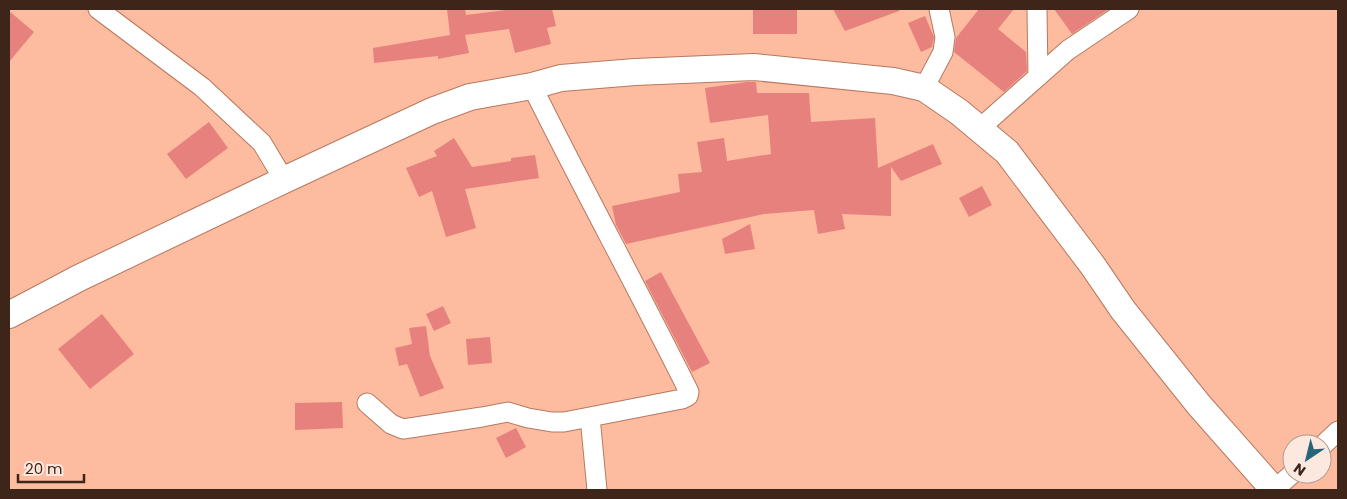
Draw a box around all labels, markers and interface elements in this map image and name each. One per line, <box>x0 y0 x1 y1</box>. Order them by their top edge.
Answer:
north arrow <box>1282 434 1332 484</box>
scale bar <box>18 452 84 484</box>
text: 20 m <box>25 458 63 479</box>
text: N <box>1289 458 1310 481</box>

